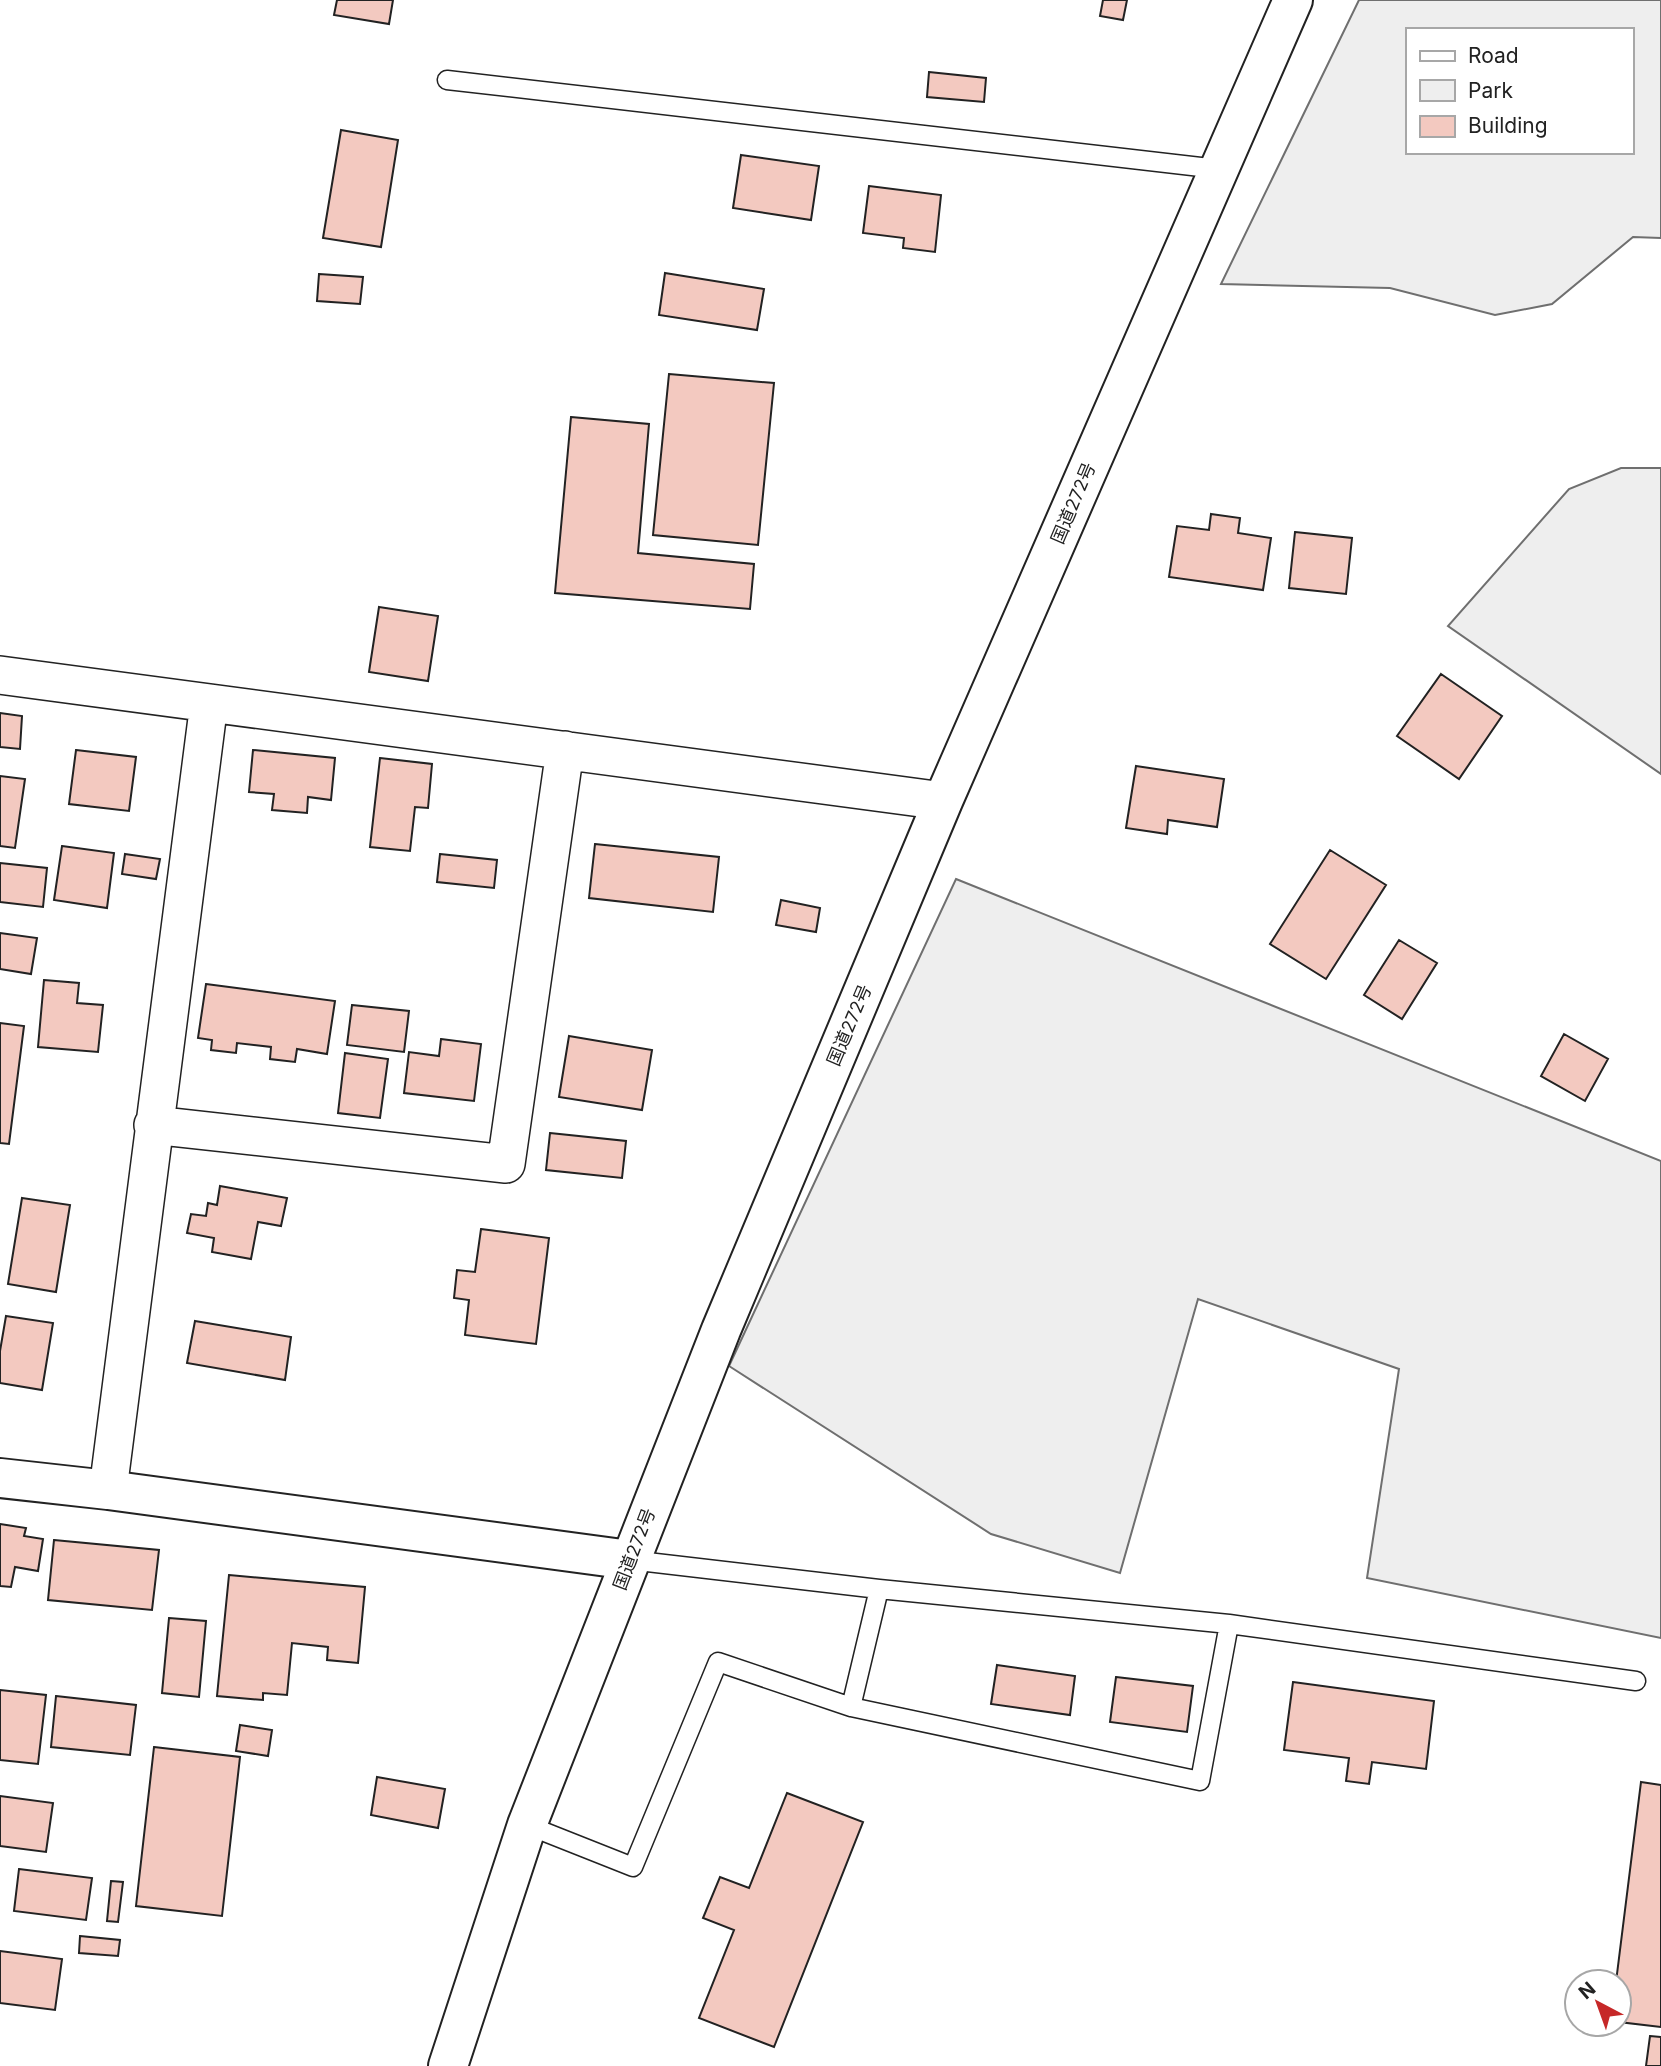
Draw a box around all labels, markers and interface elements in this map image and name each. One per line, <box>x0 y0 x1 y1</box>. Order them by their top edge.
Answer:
legend <box>1406 28 1633 154</box>
text: Road <box>1468 43 1519 68</box>
text: Park <box>1468 78 1513 103</box>
text: Building <box>1468 113 1548 138</box>
street label: 国道272号 <box>1047 459 1099 547</box>
street label: 国道272号 <box>823 981 875 1069</box>
street label: 国道272号 <box>609 1505 659 1593</box>
north arrow <box>1563 1968 1633 2038</box>
text: N <box>1574 1977 1600 2004</box>

